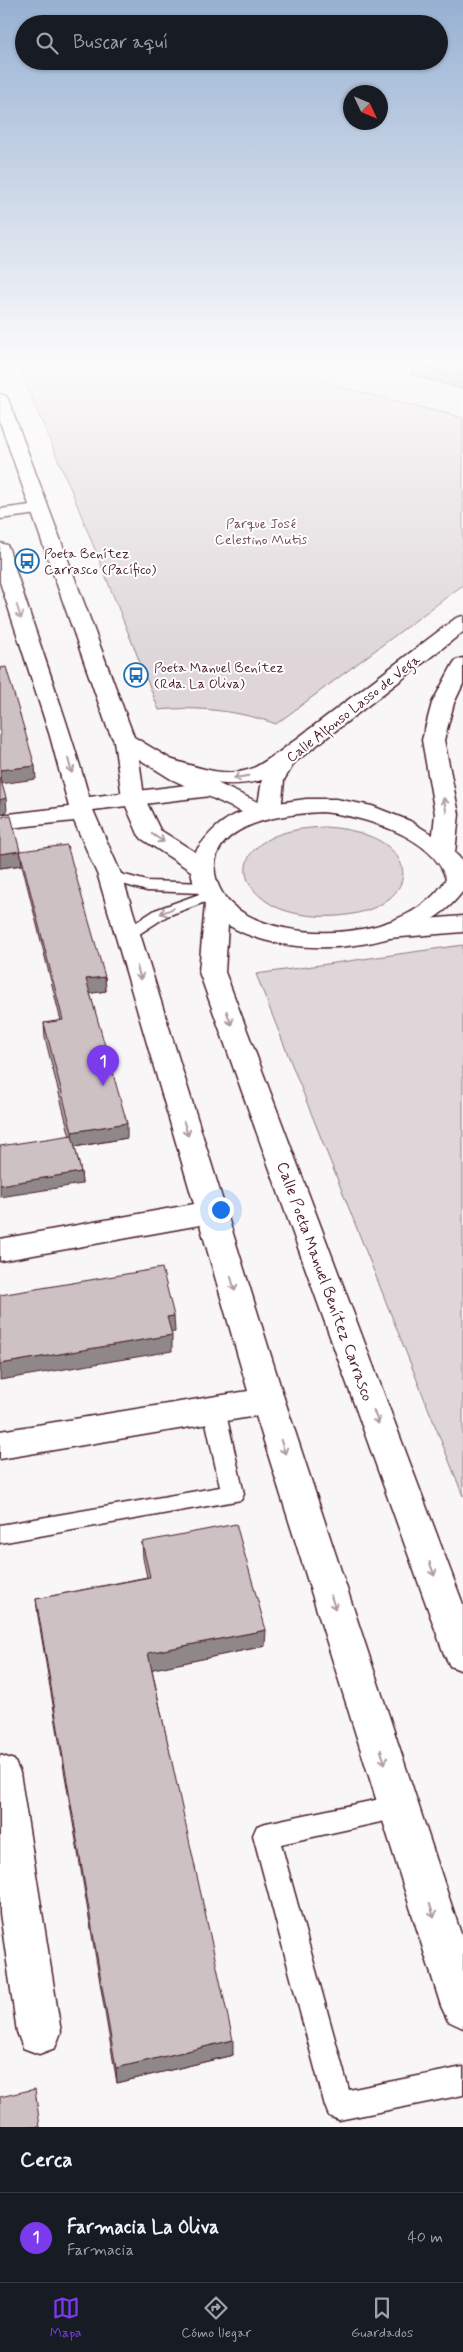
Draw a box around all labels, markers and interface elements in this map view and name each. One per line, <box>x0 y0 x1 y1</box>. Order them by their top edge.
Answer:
search box <box>15 15 448 70</box>
icon: search <box>33 29 61 57</box>
text: Buscar aquí <box>73 30 168 55</box>
north arrow <box>343 85 388 130</box>
park label: Parque José Celestino Mutis <box>215 515 307 549</box>
place label: Poeta Benítez Carrasco (Pacífico) <box>44 545 156 579</box>
bus stop icon: Poeta Benítez Carrasco (Pacífico) <box>14 548 40 574</box>
one-way arrow <box>15 604 24 619</box>
street label: Calle Alfonso Lasso de Vega <box>283 651 426 768</box>
place label: Poeta Manuel Benítez (Rda. La Oliva) <box>154 659 284 693</box>
bus stop icon: Poeta Manuel Benítez (Rda. La Oliva) <box>123 662 149 688</box>
one-way arrow <box>65 758 75 774</box>
one-way arrow <box>234 772 250 782</box>
one-way arrow <box>440 797 450 813</box>
one-way arrow <box>150 833 164 843</box>
one-way arrow <box>160 907 175 916</box>
one-way arrow <box>134 965 144 981</box>
one-way arrow <box>225 1010 234 1025</box>
pin: 1 <box>87 1045 119 1086</box>
one-way arrow <box>182 1120 191 1136</box>
street label: Calle Poeta Manuel Benítez Carrasco <box>271 1159 378 1404</box>
your location <box>208 1197 234 1223</box>
one-way arrow <box>228 1276 238 1292</box>
one-way arrow <box>372 1409 381 1424</box>
one-way arrow <box>279 1439 288 1454</box>
one-way arrow <box>428 1561 437 1577</box>
one-way arrow <box>328 1594 338 1610</box>
one-way arrow <box>378 1748 388 1764</box>
one-way arrow <box>428 1903 438 1919</box>
text: Cerca <box>20 2146 73 2174</box>
text: Farmacia La Oliva <box>67 2215 219 2240</box>
text: 1 <box>32 2227 40 2248</box>
text: 40 m <box>407 2227 443 2248</box>
text: Farmacia <box>67 2240 134 2261</box>
tab: Mapa <box>50 2294 82 2342</box>
tab: Cómo llegar <box>181 2294 251 2342</box>
tab: Guardados <box>351 2294 413 2342</box>

